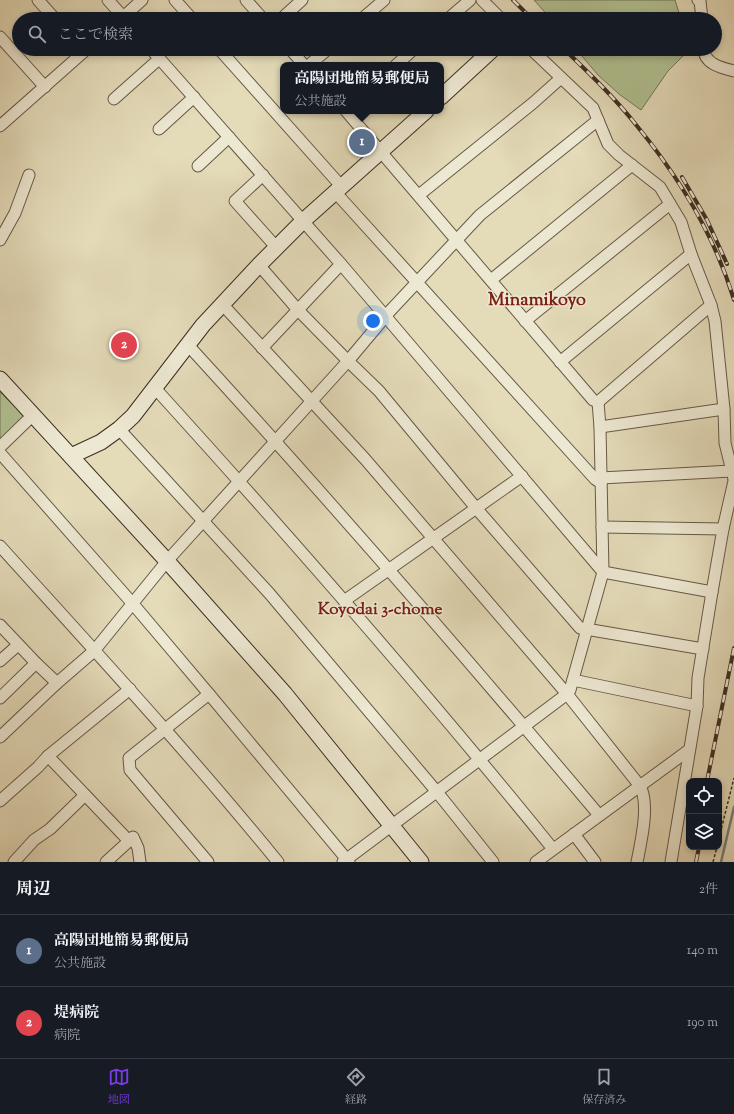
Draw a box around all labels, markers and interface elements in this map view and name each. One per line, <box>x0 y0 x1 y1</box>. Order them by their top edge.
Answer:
search box <box>12 12 722 56</box>
icon: search <box>26 23 48 45</box>
text: ここで検索 <box>58 25 133 46</box>
popup <box>280 62 444 114</box>
text: 高陽団地簡易郵便局 <box>294 69 430 90</box>
text: 公共施設 <box>294 93 347 111</box>
pin: 1 <box>349 127 375 157</box>
district label: Minamikoyo <box>488 288 586 314</box>
your location <box>363 311 383 331</box>
pin: 2 <box>111 330 137 360</box>
district label: Koyodai 3-chome <box>318 598 442 622</box>
map controls <box>686 778 722 850</box>
button: locate <box>686 778 722 814</box>
button: layers <box>686 814 722 850</box>
text: 周辺 <box>16 878 50 902</box>
text: 2件 <box>699 881 718 899</box>
text: 高陽団地簡易郵便局 <box>54 931 189 952</box>
text: 1 <box>27 942 31 960</box>
text: 140 m <box>687 942 718 960</box>
text: 公共施設 <box>54 955 106 973</box>
text: 堤病院 <box>54 1003 99 1024</box>
text: 2 <box>26 1014 32 1032</box>
text: 190 m <box>687 1014 718 1032</box>
text: 病院 <box>54 1027 80 1045</box>
tab: 地図 <box>108 1066 130 1108</box>
tab: 経路 <box>345 1066 367 1108</box>
tab: 保存済み <box>582 1066 626 1108</box>

